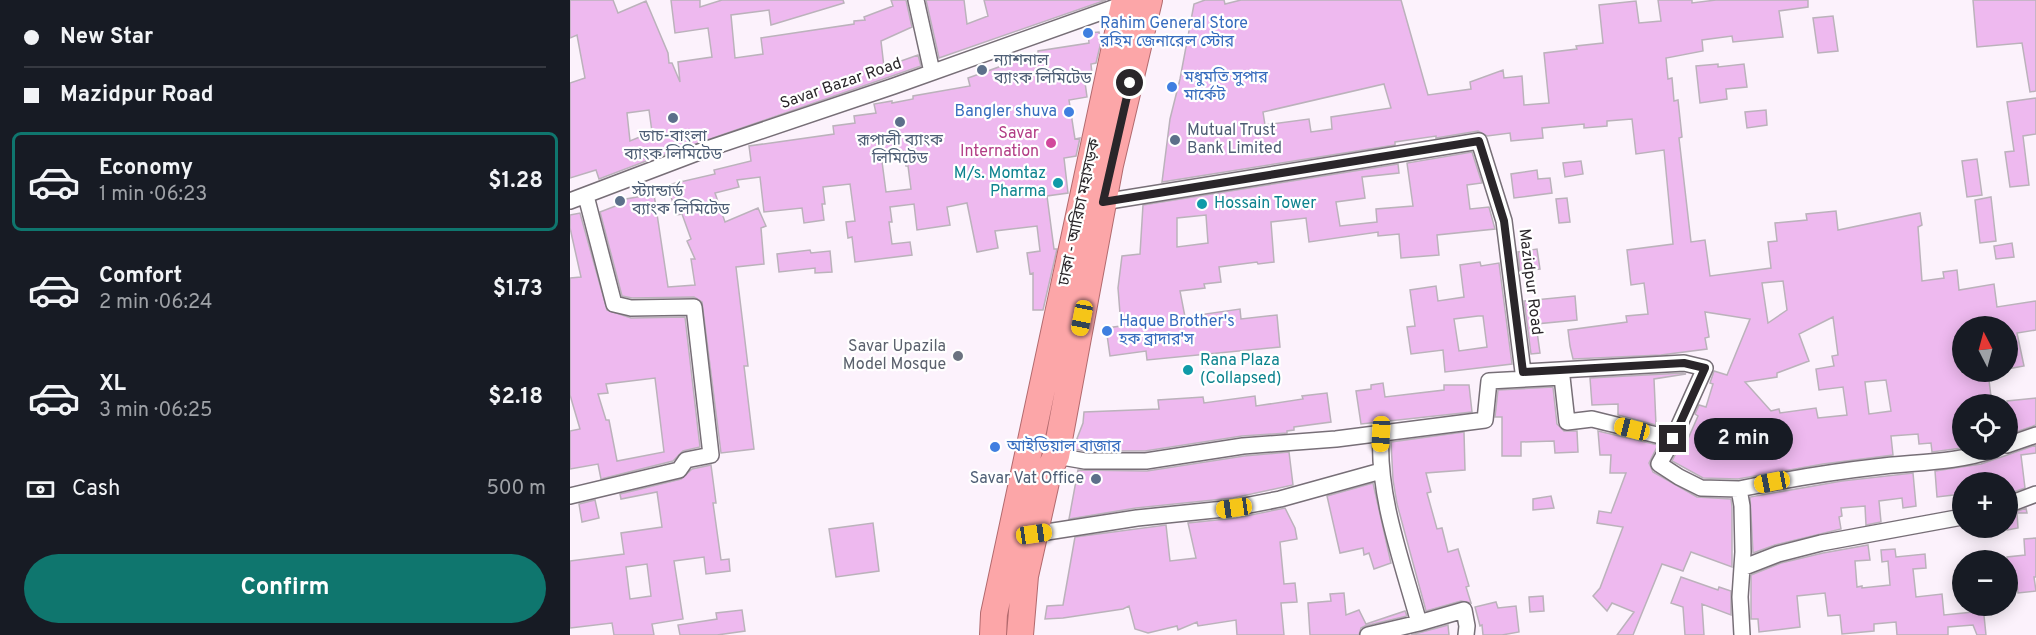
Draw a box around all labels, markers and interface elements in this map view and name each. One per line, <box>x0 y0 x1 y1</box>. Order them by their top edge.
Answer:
place label: Rahim General Store রহিম জেনারেল স্টোর <box>1099 14 1248 52</box>
text: New Star <box>60 24 153 51</box>
marker: Rahim General Store রহিম জেনারেল স্টোর <box>1081 26 1095 40</box>
place label: ন্যাশনাল ব্যাংক লিমিটেড <box>993 51 1092 89</box>
street label: Savar Bazar Road <box>778 54 904 114</box>
marker: ন্যাশনাল ব্যাংক লিমিটেড <box>975 63 989 77</box>
place label: মধুমতি সুপার মার্কেট <box>1183 67 1268 106</box>
route start <box>1116 69 1143 96</box>
marker: মধুমতি সুপার মার্কেট <box>1165 80 1179 94</box>
text: Mazidpur Road <box>60 82 214 109</box>
place label: Bangler shuva <box>955 102 1057 122</box>
marker: Bangler shuva <box>1062 105 1076 119</box>
marker: ডাচ-বাংলা ব্যাংক লিমিটেড <box>666 111 680 125</box>
marker: রূপালী ব্যাংক লিমিটেড <box>893 115 907 129</box>
place label: Mutual Trust Bank Limited <box>1187 121 1282 159</box>
place label: Savar Internation <box>960 124 1039 162</box>
place label: ডাচ-বাংলা ব্যাংক লিমিটেড <box>623 127 722 165</box>
place label: রূপালী ব্যাংক লিমিটেড <box>856 130 944 169</box>
marker: Mutual Trust Bank Limited <box>1168 133 1182 147</box>
street label: ঢাকা - আরিচা মহাসড়ক <box>1053 135 1106 288</box>
marker: Savar Internation <box>1044 136 1058 150</box>
icon: car <box>27 155 81 209</box>
text: Economy <box>99 155 193 182</box>
place label: M/s. Momtaz Pharma <box>954 164 1046 202</box>
text: $1.28 <box>488 168 543 195</box>
marker: M/s. Momtaz Pharma <box>1051 176 1065 190</box>
place label: স্ট্যান্ডার্ড ব্যাংক লিমিটেড <box>631 181 730 220</box>
text: 1 min · 06:23 <box>99 182 207 208</box>
marker: স্ট্যান্ডার্ড ব্যাংক লিমিটেড <box>613 194 627 208</box>
place label: Hossain Tower <box>1214 194 1316 214</box>
marker: Hossain Tower <box>1195 197 1209 211</box>
street label: Mazidpur Road <box>1514 228 1546 336</box>
icon: car <box>27 263 81 317</box>
text: Comfort <box>99 263 182 290</box>
text: $1.73 <box>493 276 543 303</box>
text: 2 min · 06:24 <box>99 290 212 316</box>
car <box>1070 299 1094 337</box>
place label: Haque Brother's হক ব্রাদার'স <box>1118 312 1235 350</box>
north arrow <box>1952 316 2018 382</box>
map controls <box>1952 316 2018 616</box>
marker: Haque Brother's হক ব্রাদার'স <box>1100 324 1114 338</box>
place label: Savar Upazila Model Mosque <box>843 337 946 375</box>
marker: Savar Upazila Model Mosque <box>951 349 965 363</box>
place label: Rana Plaza (Collapsed) <box>1200 351 1281 389</box>
marker: Rana Plaza (Collapsed) <box>1181 363 1195 377</box>
icon: car <box>27 371 81 425</box>
text: XL <box>99 371 126 398</box>
text: $2.18 <box>488 384 543 411</box>
button: locate <box>1952 394 2018 460</box>
text: 3 min · 06:25 <box>99 398 212 424</box>
car <box>1371 416 1391 452</box>
car <box>1612 416 1652 442</box>
callout: 2 min <box>1694 418 1793 460</box>
route end <box>1659 425 1686 452</box>
text: 2 min <box>1717 426 1770 452</box>
place label: আইডিয়াল বাজার <box>1006 436 1121 457</box>
marker: আইডিয়াল বাজার <box>988 440 1002 454</box>
place label: Savar Vat Office <box>970 469 1084 489</box>
car <box>1753 470 1791 494</box>
marker: Savar Vat Office <box>1089 472 1103 486</box>
button: + <box>1952 472 2018 538</box>
icon: cash <box>24 473 57 506</box>
text: Cash <box>72 476 121 503</box>
text: 500 m <box>486 476 546 502</box>
car <box>1215 497 1253 519</box>
car <box>1015 523 1053 545</box>
button: − <box>1952 550 2018 616</box>
button: Confirm <box>24 554 546 623</box>

